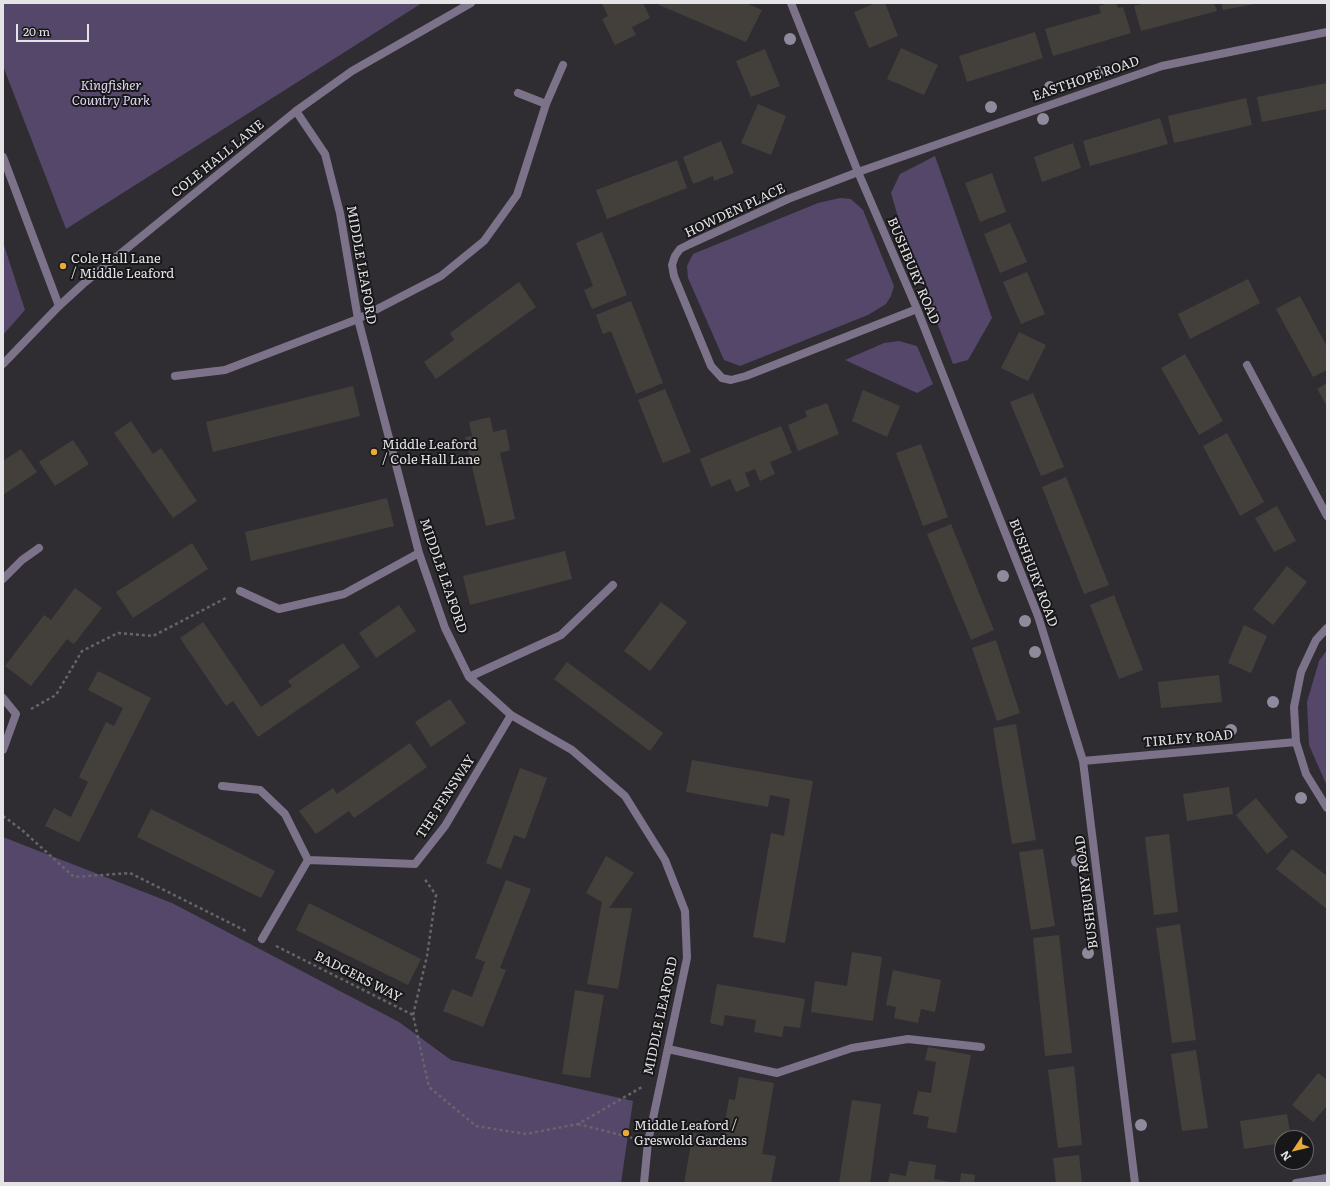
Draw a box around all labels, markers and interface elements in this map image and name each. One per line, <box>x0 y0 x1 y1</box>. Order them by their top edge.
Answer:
scale bar <box>18 16 91 42</box>
text: 20 m <box>23 22 50 40</box>
street label: EASTHOPE ROAD <box>1030 53 1142 105</box>
park label: Kingfisher Country Park <box>72 78 150 109</box>
street label: COLE HALL LANE <box>169 117 267 201</box>
street label: HOWDEN PLACE <box>682 181 788 241</box>
street label: MIDDLE LEAFORD <box>343 204 379 326</box>
street label: BUSHBURY ROAD <box>883 215 943 327</box>
place label: Cole Hall Lane / Middle Leaford <box>71 251 174 282</box>
marker: Cole Hall Lane / Middle Leaford <box>58 261 68 271</box>
place label: Middle Leaford / Cole Hall Lane <box>382 437 480 468</box>
marker: Middle Leaford / Cole Hall Lane <box>369 447 379 457</box>
street label: MIDDLE LEAFORD <box>416 516 470 636</box>
street label: BUSHBURY ROAD <box>1005 517 1061 629</box>
street label: TIRLEY ROAD <box>1142 727 1234 751</box>
street label: THE FENSWAY <box>413 752 479 842</box>
street label: BUSHBURY ROAD <box>1072 834 1102 950</box>
street label: BADGERS WAY <box>312 948 404 1006</box>
street label: MIDDLE LEAFORD <box>641 955 681 1077</box>
place label: Middle Leaford / Greswold Gardens <box>634 1118 747 1149</box>
marker: Middle Leaford / Greswold Gardens <box>621 1128 631 1138</box>
north arrow <box>1274 1130 1314 1170</box>
text: N <box>1276 1148 1294 1165</box>

